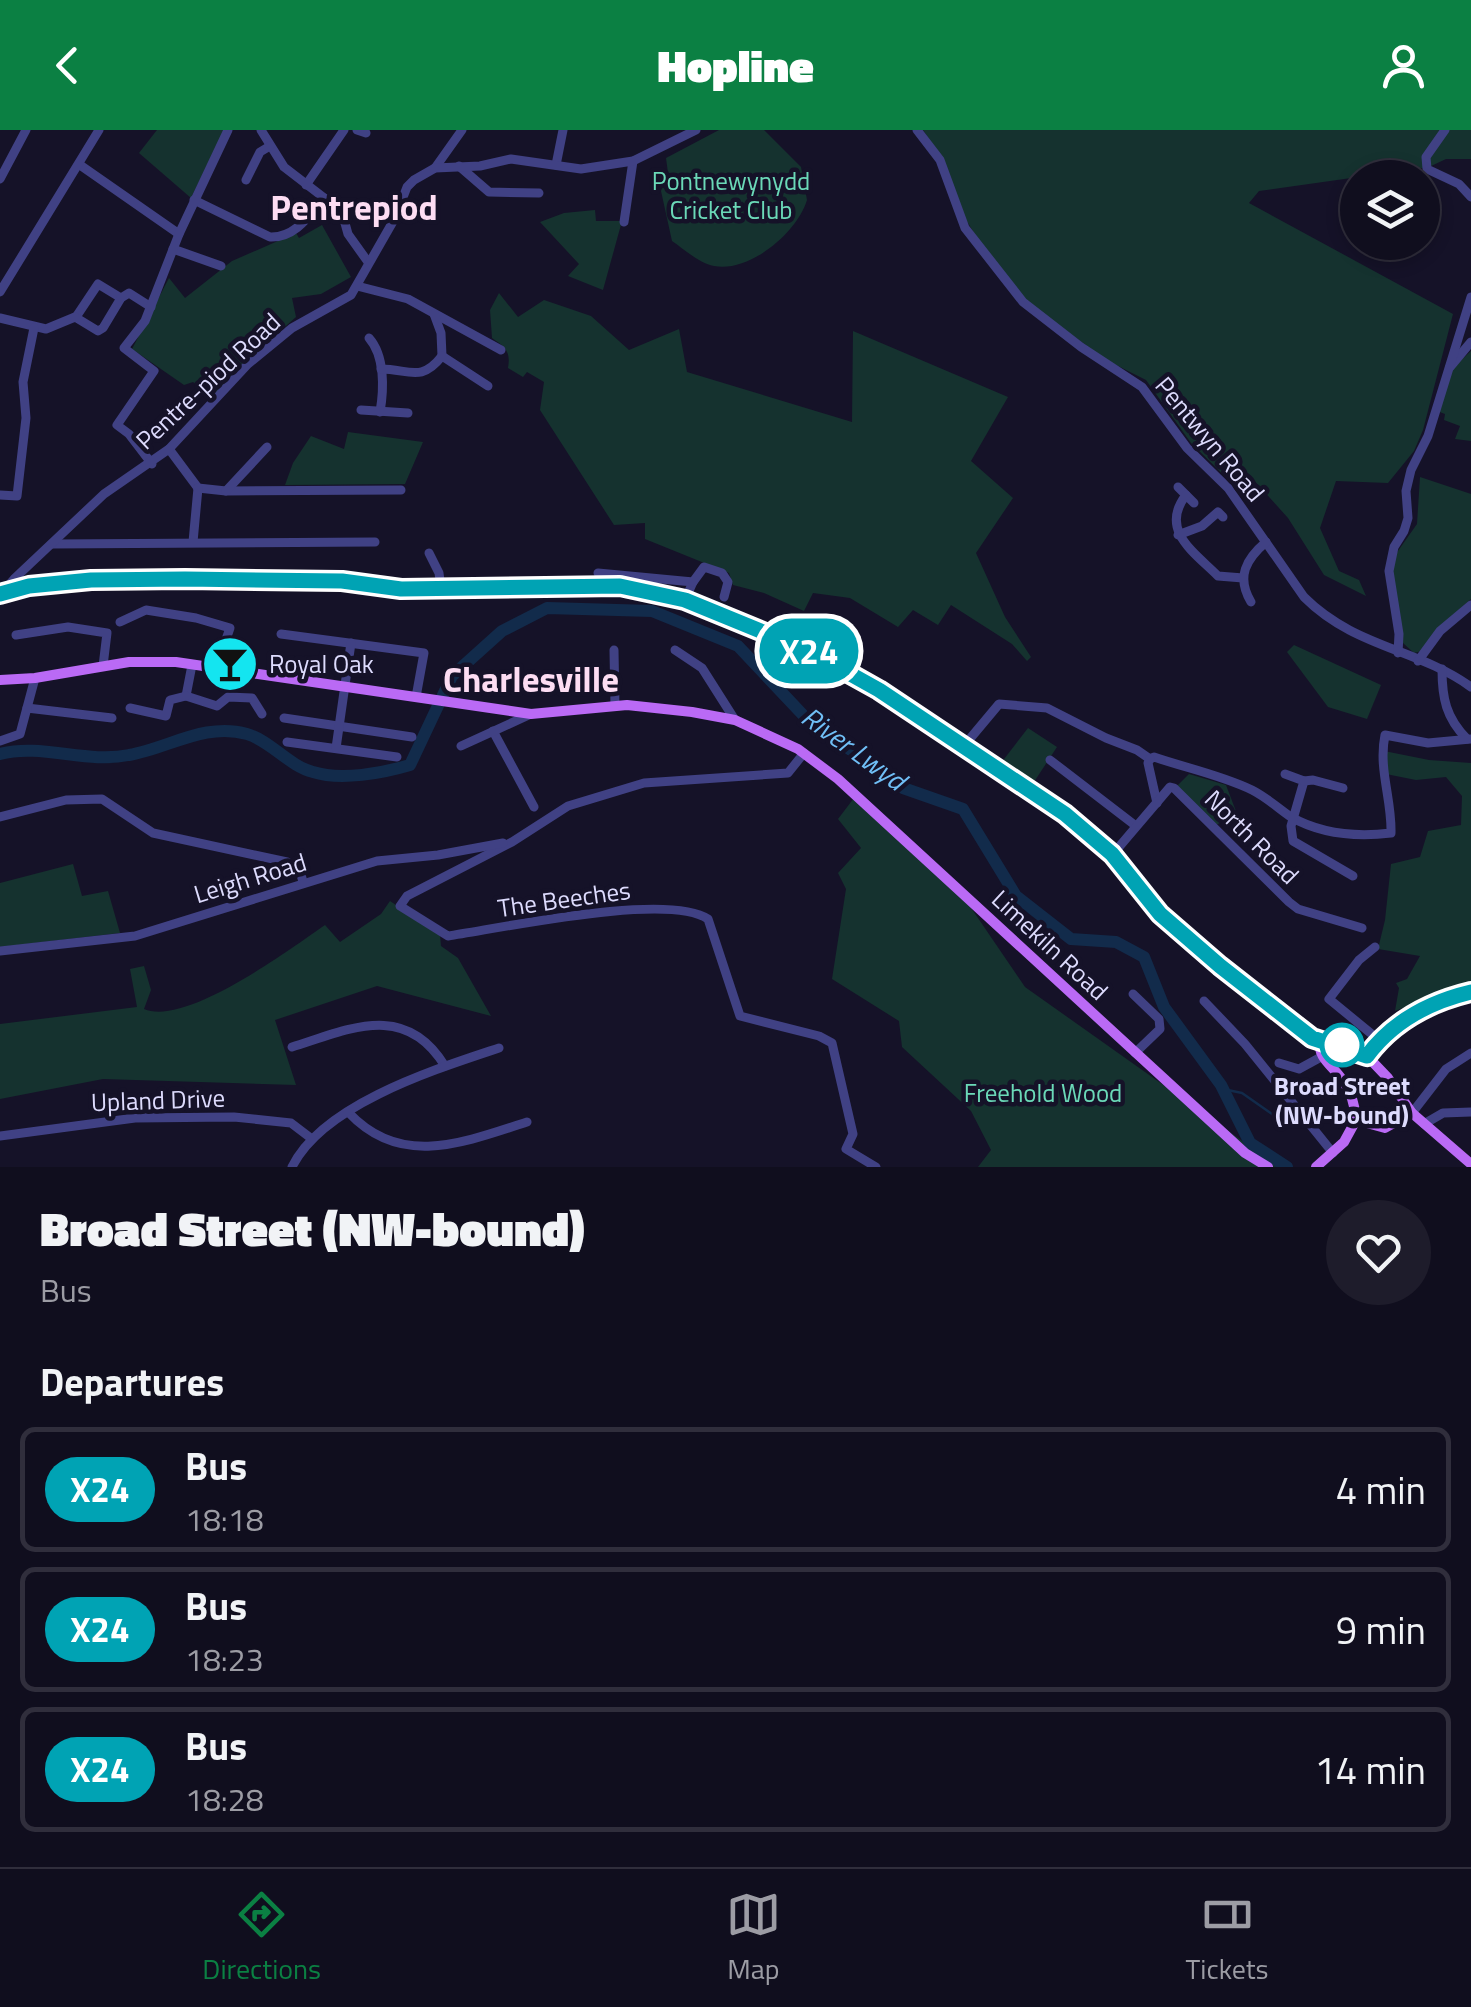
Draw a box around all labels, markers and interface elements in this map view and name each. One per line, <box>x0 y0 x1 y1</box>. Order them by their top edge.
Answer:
text: Hopline <box>657 31 814 99</box>
icon: back <box>40 38 95 93</box>
icon: person <box>1376 38 1431 93</box>
map controls <box>1340 160 1440 260</box>
button: layers <box>1340 160 1440 260</box>
park label: Pontnewynydd Cricket Club <box>652 162 810 229</box>
district label: Pentrepiod <box>270 180 438 234</box>
street label: Pentre-piod Road <box>127 304 289 458</box>
street label: Pentwyn Road <box>1146 368 1274 510</box>
line badge: X24 <box>752 618 866 684</box>
text: X24 <box>779 624 839 678</box>
bar icon: Royal Oak <box>200 634 260 694</box>
place label: Royal Oak <box>269 645 374 683</box>
district label: Charlesville <box>443 652 619 706</box>
water label: River Lwyd <box>793 695 918 802</box>
street label: North Road <box>1196 781 1308 893</box>
street label: Leigh Road <box>189 843 311 913</box>
street label: The Beeches <box>495 871 633 927</box>
street label: Limekiln Road <box>983 881 1117 1009</box>
marker: Broad Street (NW-bound) <box>1321 1024 1363 1066</box>
place label: Broad Street (NW-bound) <box>1274 1067 1410 1134</box>
park label: Freehold Wood <box>964 1074 1122 1112</box>
street label: Upland Drive <box>90 1079 226 1121</box>
text: Broad Street (NW-bound) <box>40 1192 585 1265</box>
button: heart <box>1326 1200 1431 1305</box>
text: Bus <box>40 1266 92 1314</box>
text: Departures <box>40 1353 224 1411</box>
text: Bus <box>185 1437 247 1495</box>
text: 4 min <box>1336 1461 1426 1519</box>
text: X24 <box>70 1462 130 1516</box>
text: 18:18 <box>185 1495 264 1543</box>
text: Bus <box>185 1577 247 1635</box>
text: 9 min <box>1336 1601 1426 1659</box>
text: X24 <box>70 1602 130 1656</box>
text: 18:23 <box>185 1635 264 1683</box>
text: Bus <box>185 1717 247 1775</box>
text: 14 min <box>1315 1741 1426 1799</box>
text: X24 <box>70 1742 130 1796</box>
text: 18:28 <box>185 1775 264 1823</box>
tab: Directions <box>202 1887 321 1990</box>
tab: Map <box>726 1887 781 1990</box>
tab: Tickets <box>1186 1887 1269 1990</box>

